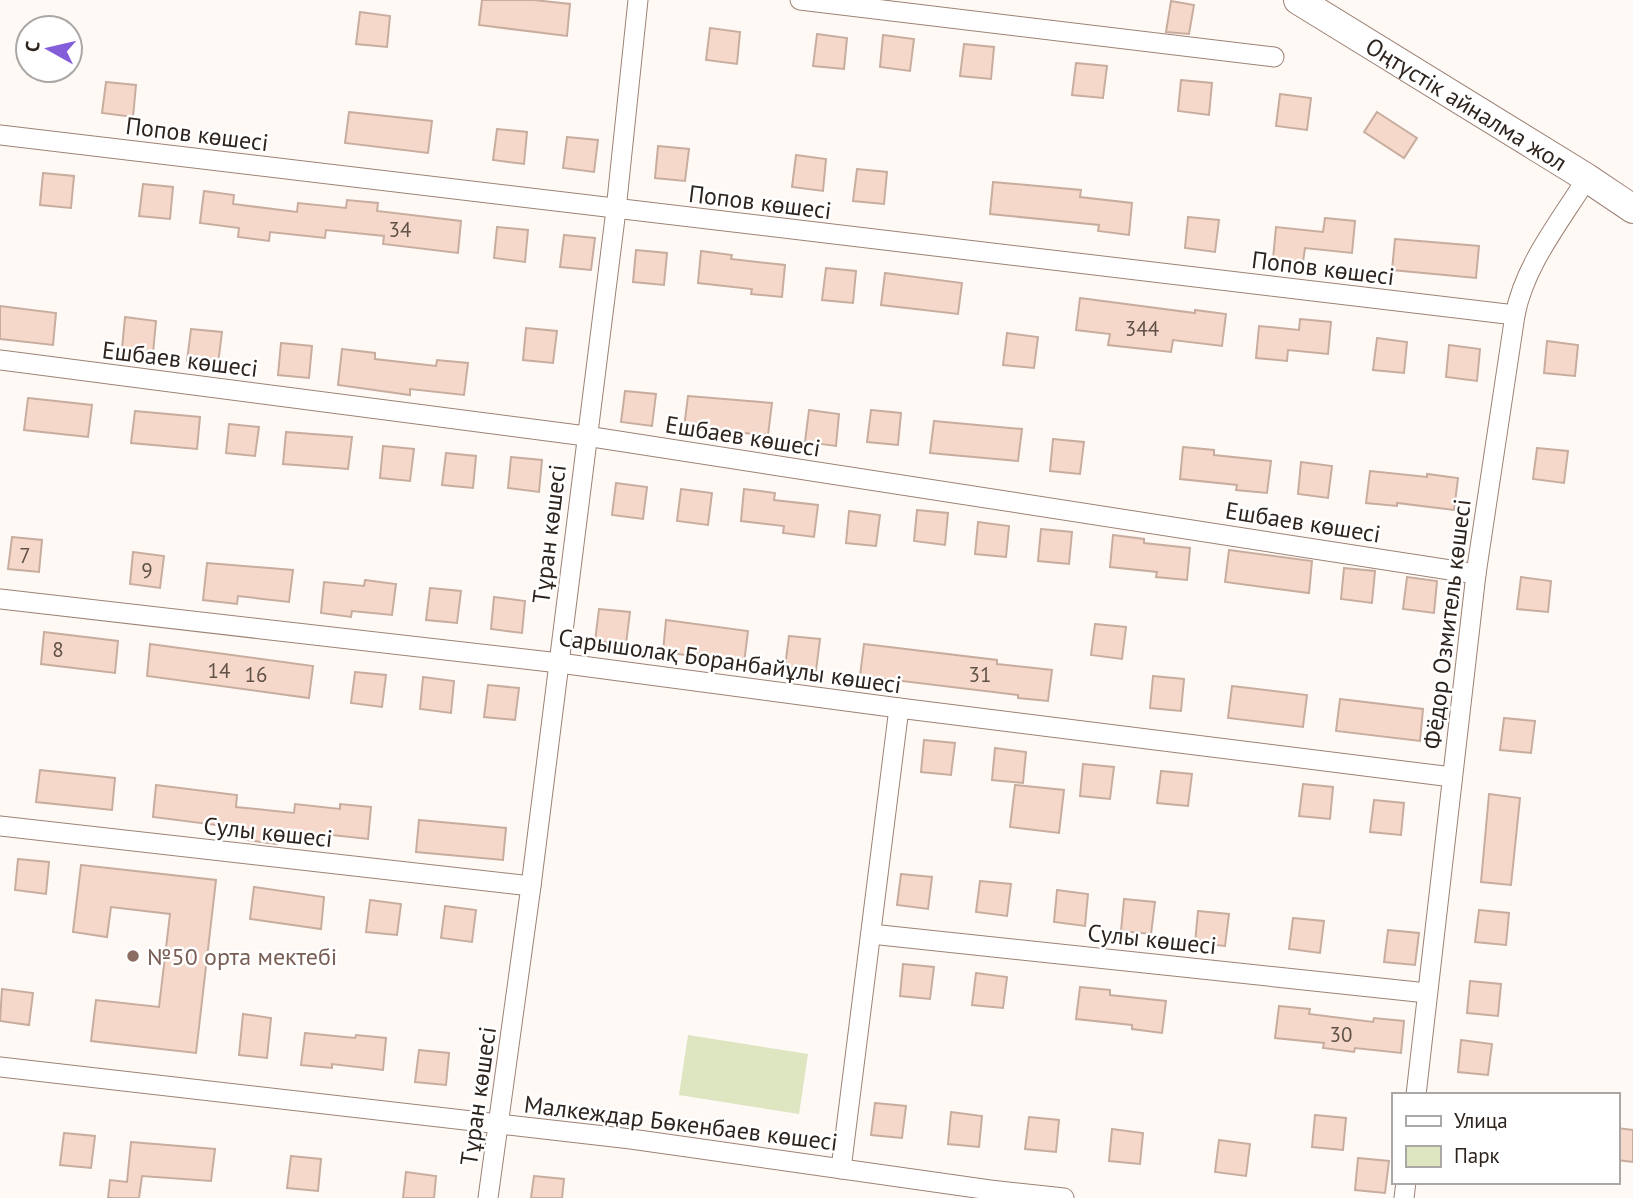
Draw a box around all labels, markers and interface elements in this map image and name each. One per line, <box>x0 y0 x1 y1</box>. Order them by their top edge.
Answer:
north arrow <box>14 14 84 84</box>
street label: Оңтүстік айналма жол <box>1360 30 1573 178</box>
text: С <box>20 39 45 54</box>
street label: Попов көшесі <box>124 110 270 158</box>
street label: Попов көшесі <box>687 178 833 226</box>
house number: 34 <box>389 216 411 243</box>
street label: Попов көшесі <box>1250 244 1396 292</box>
house number: 344 <box>1125 315 1159 342</box>
street label: Ешбаев көшесі <box>100 334 260 384</box>
street label: Ешбаев көшесі <box>663 408 823 464</box>
street label: Тұран көшесі <box>525 463 573 605</box>
street label: Ешбаев көшесі <box>1223 494 1383 550</box>
street label: Фёдор Озмитель көшесі <box>1416 497 1478 751</box>
house number: 7 <box>19 542 31 569</box>
house number: 9 <box>141 557 153 584</box>
street label: Сарышолақ Боранбайұлы көшесі <box>557 622 903 700</box>
house number: 8 <box>52 636 64 663</box>
house number: 14 <box>208 657 230 684</box>
house number: 16 <box>245 661 267 688</box>
house number: 31 <box>969 661 991 688</box>
street label: Сулы көшесі <box>202 810 334 854</box>
street label: Сулы көшесі <box>1086 917 1218 961</box>
place label: №50 орта мектебі <box>147 941 337 972</box>
marker: №50 орта мектебі <box>125 948 141 964</box>
house number: 30 <box>1330 1021 1352 1048</box>
street label: Тұран көшесі <box>453 1024 503 1168</box>
street label: Малкеждар Бөкенбаев көшесі <box>522 1088 840 1158</box>
legend <box>1392 1093 1619 1184</box>
text: Улица <box>1454 1107 1508 1134</box>
text: Парк <box>1454 1142 1500 1169</box>

